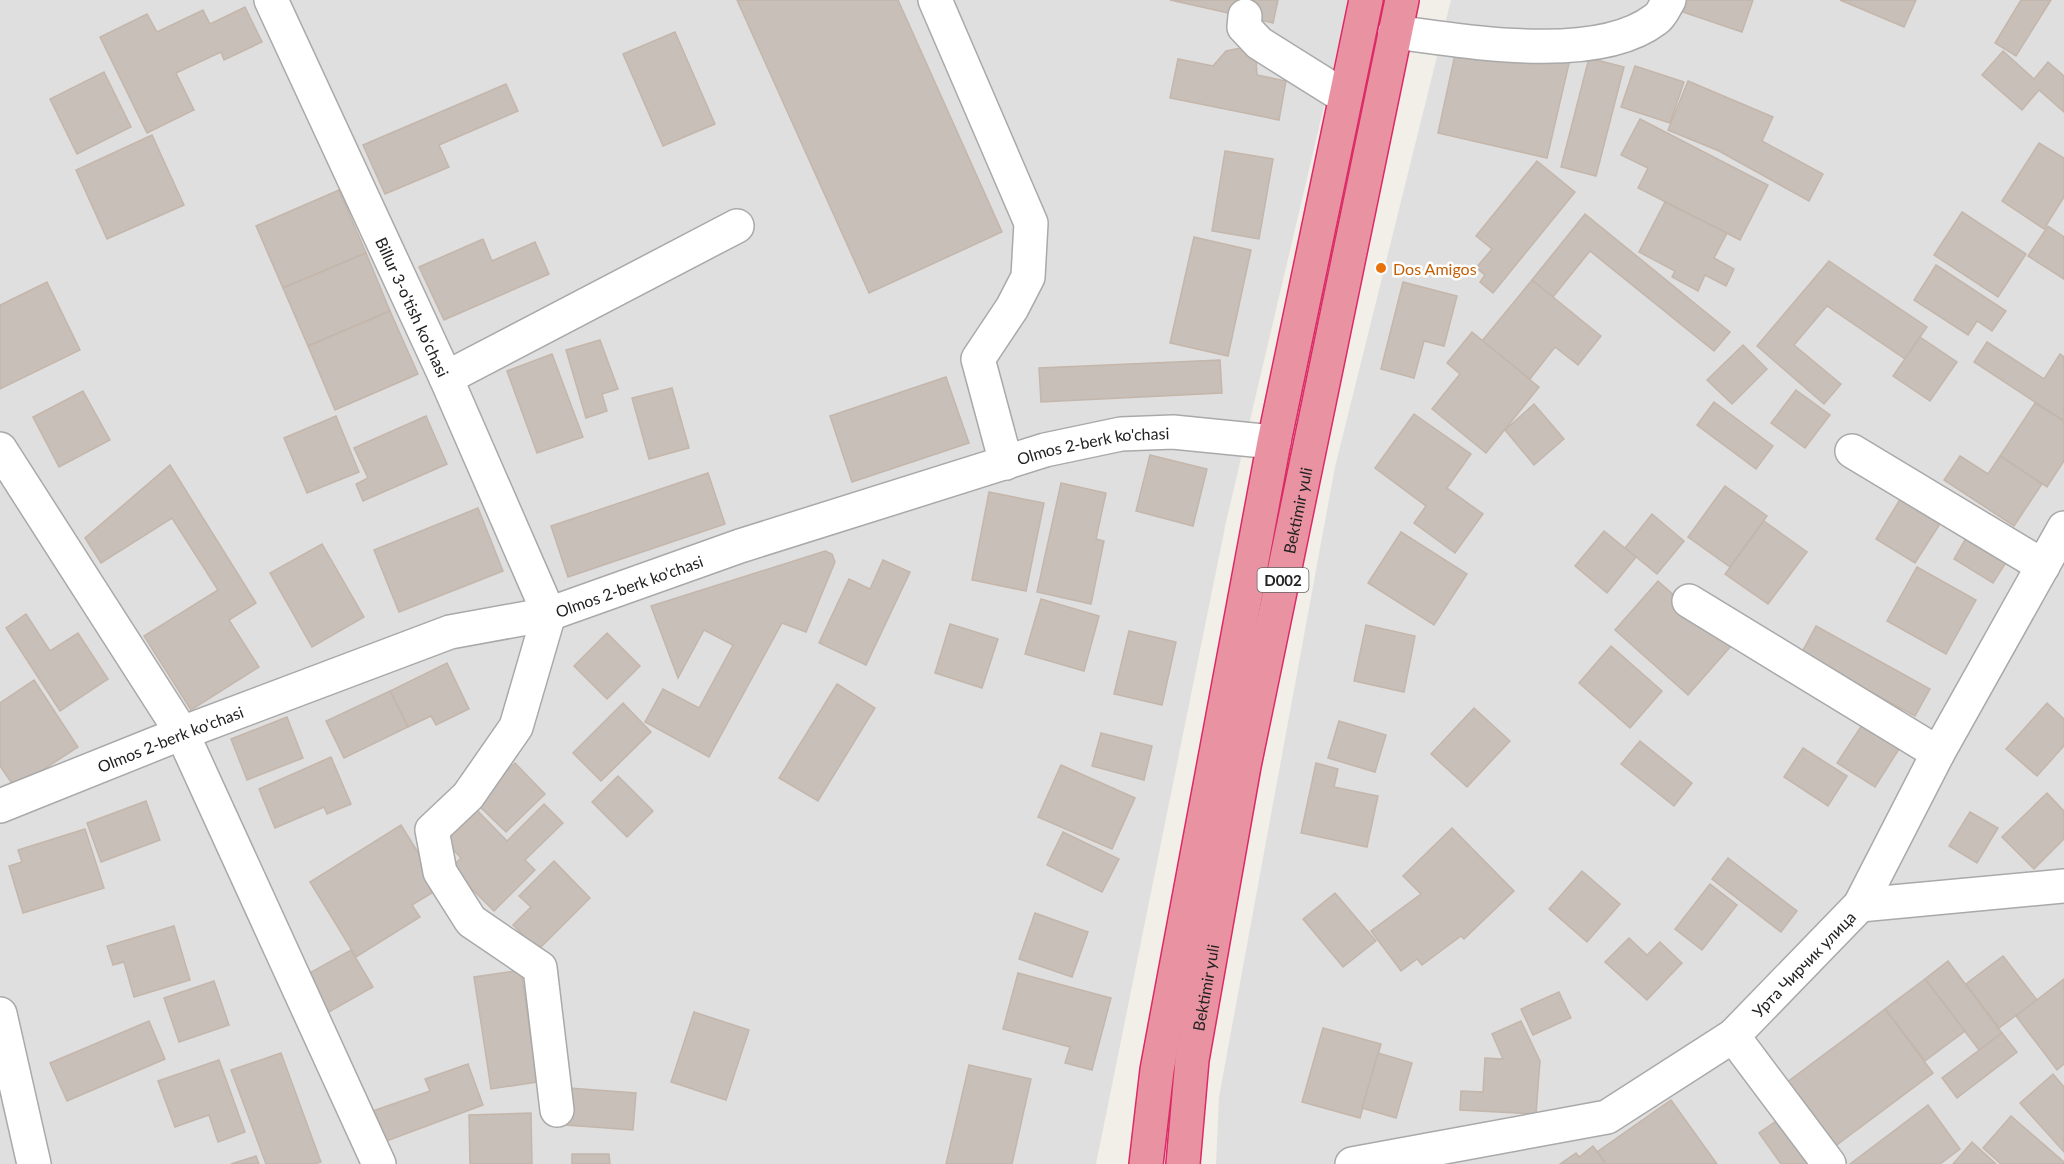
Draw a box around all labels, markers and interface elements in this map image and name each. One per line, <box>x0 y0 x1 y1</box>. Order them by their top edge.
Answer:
street label: Billur 3-o'tish ko'chasi <box>372 234 454 380</box>
place label: Dos Amigos <box>1393 259 1477 278</box>
marker: Dos Amigos <box>1374 261 1388 275</box>
street label: Olmos 2-berk ko'chasi <box>1014 423 1170 468</box>
street label: Bektimir yuli <box>1279 465 1315 555</box>
street label: Olmos 2-berk ko'chasi <box>553 551 705 620</box>
road number: D002 <box>1258 568 1308 592</box>
street label: Olmos 2-berk ko'chasi <box>94 701 246 776</box>
street label: Урта Чирчик улица <box>1748 907 1859 1020</box>
street label: Bektimir yuli <box>1188 943 1222 1032</box>

